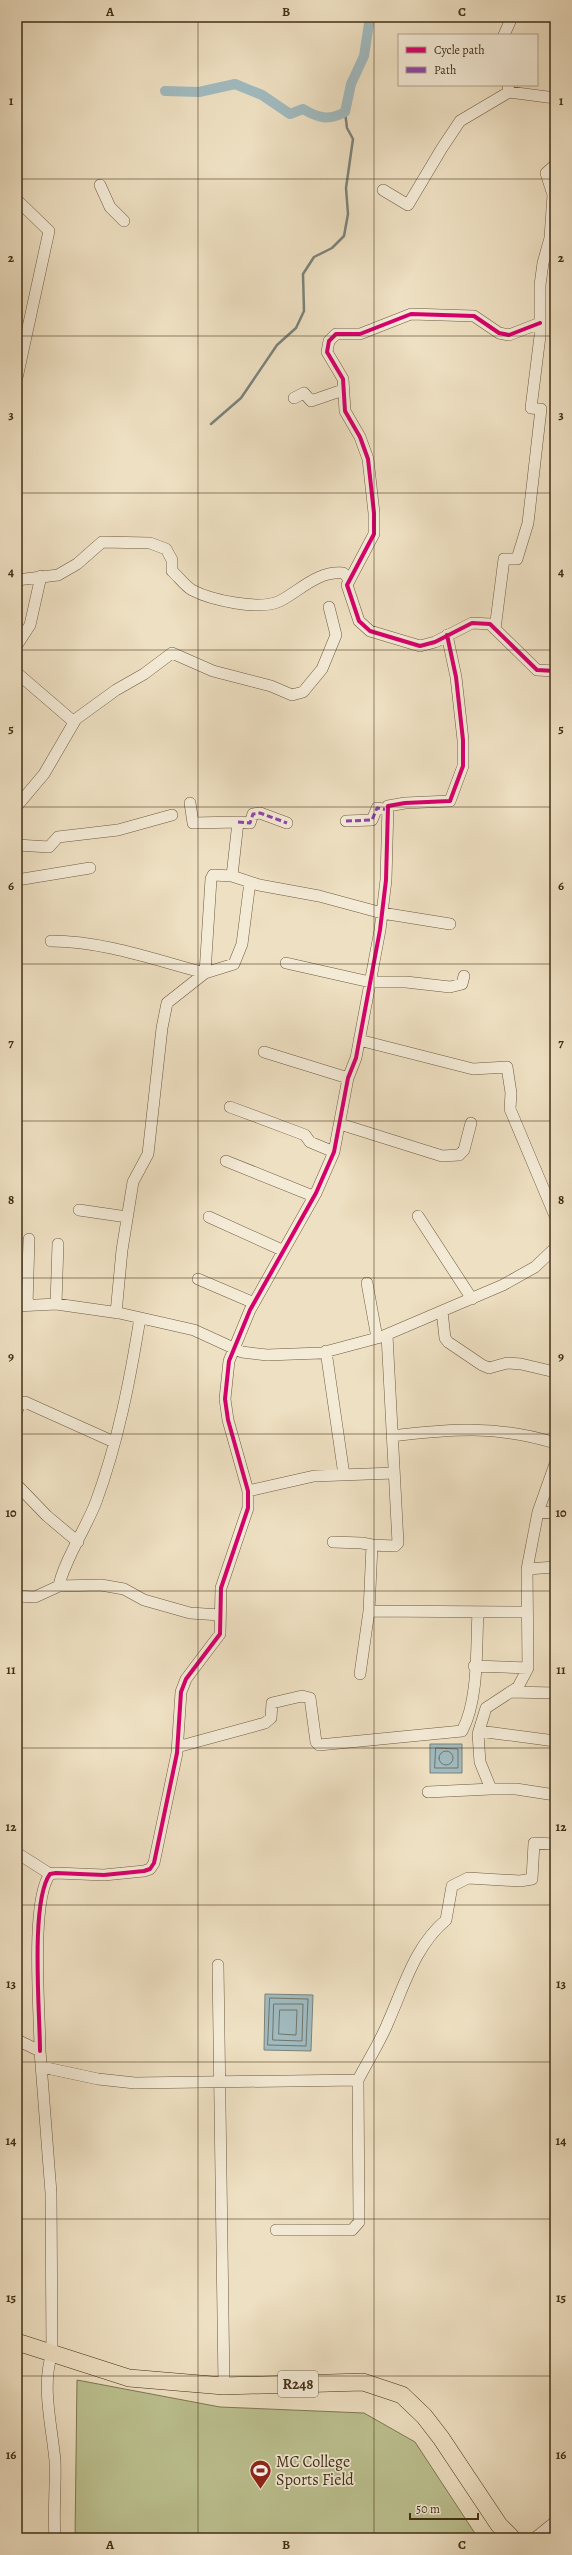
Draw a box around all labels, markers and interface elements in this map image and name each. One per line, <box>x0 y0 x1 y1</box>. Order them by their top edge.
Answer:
text: A <box>105 3 115 20</box>
text: B <box>282 3 290 20</box>
text: C <box>458 3 466 20</box>
legend <box>398 34 538 86</box>
text: Cycle path <box>434 42 485 58</box>
text: Path <box>434 62 457 78</box>
text: 1 <box>9 92 14 109</box>
text: 1 <box>559 92 564 109</box>
text: 2 <box>8 249 15 266</box>
text: 2 <box>558 249 565 266</box>
text: 3 <box>8 406 14 423</box>
text: 3 <box>558 406 564 423</box>
text: 4 <box>8 563 14 580</box>
text: 4 <box>558 563 564 580</box>
text: 5 <box>8 720 14 737</box>
text: 5 <box>558 720 564 737</box>
text: 6 <box>8 877 14 894</box>
text: 6 <box>558 877 564 894</box>
text: 7 <box>8 1034 14 1051</box>
text: 7 <box>558 1034 564 1051</box>
text: 8 <box>8 1191 14 1208</box>
text: 8 <box>558 1191 564 1208</box>
text: 9 <box>8 1348 14 1365</box>
text: 9 <box>558 1348 564 1365</box>
text: 10 <box>5 1504 17 1521</box>
text: 10 <box>555 1504 567 1521</box>
text: 11 <box>6 1661 16 1678</box>
text: 11 <box>556 1661 566 1678</box>
text: 12 <box>6 1818 17 1835</box>
text: 12 <box>556 1818 567 1835</box>
text: 13 <box>6 1975 17 1992</box>
text: 13 <box>556 1975 567 1992</box>
text: 14 <box>6 2132 16 2149</box>
text: 14 <box>556 2132 566 2149</box>
text: 15 <box>6 2289 17 2306</box>
text: 15 <box>556 2289 567 2306</box>
road number: R248 <box>278 2371 318 2397</box>
text: 16 <box>6 2446 16 2463</box>
text: 16 <box>556 2446 566 2463</box>
place label: MC College Sports Field <box>276 2451 354 2491</box>
sports icon: MC College Sports Field <box>248 2457 274 2490</box>
scale bar <box>410 2495 478 2521</box>
text: 50 m <box>416 2501 440 2517</box>
text: A <box>105 2536 115 2553</box>
text: B <box>282 2536 290 2553</box>
text: C <box>458 2536 466 2553</box>

